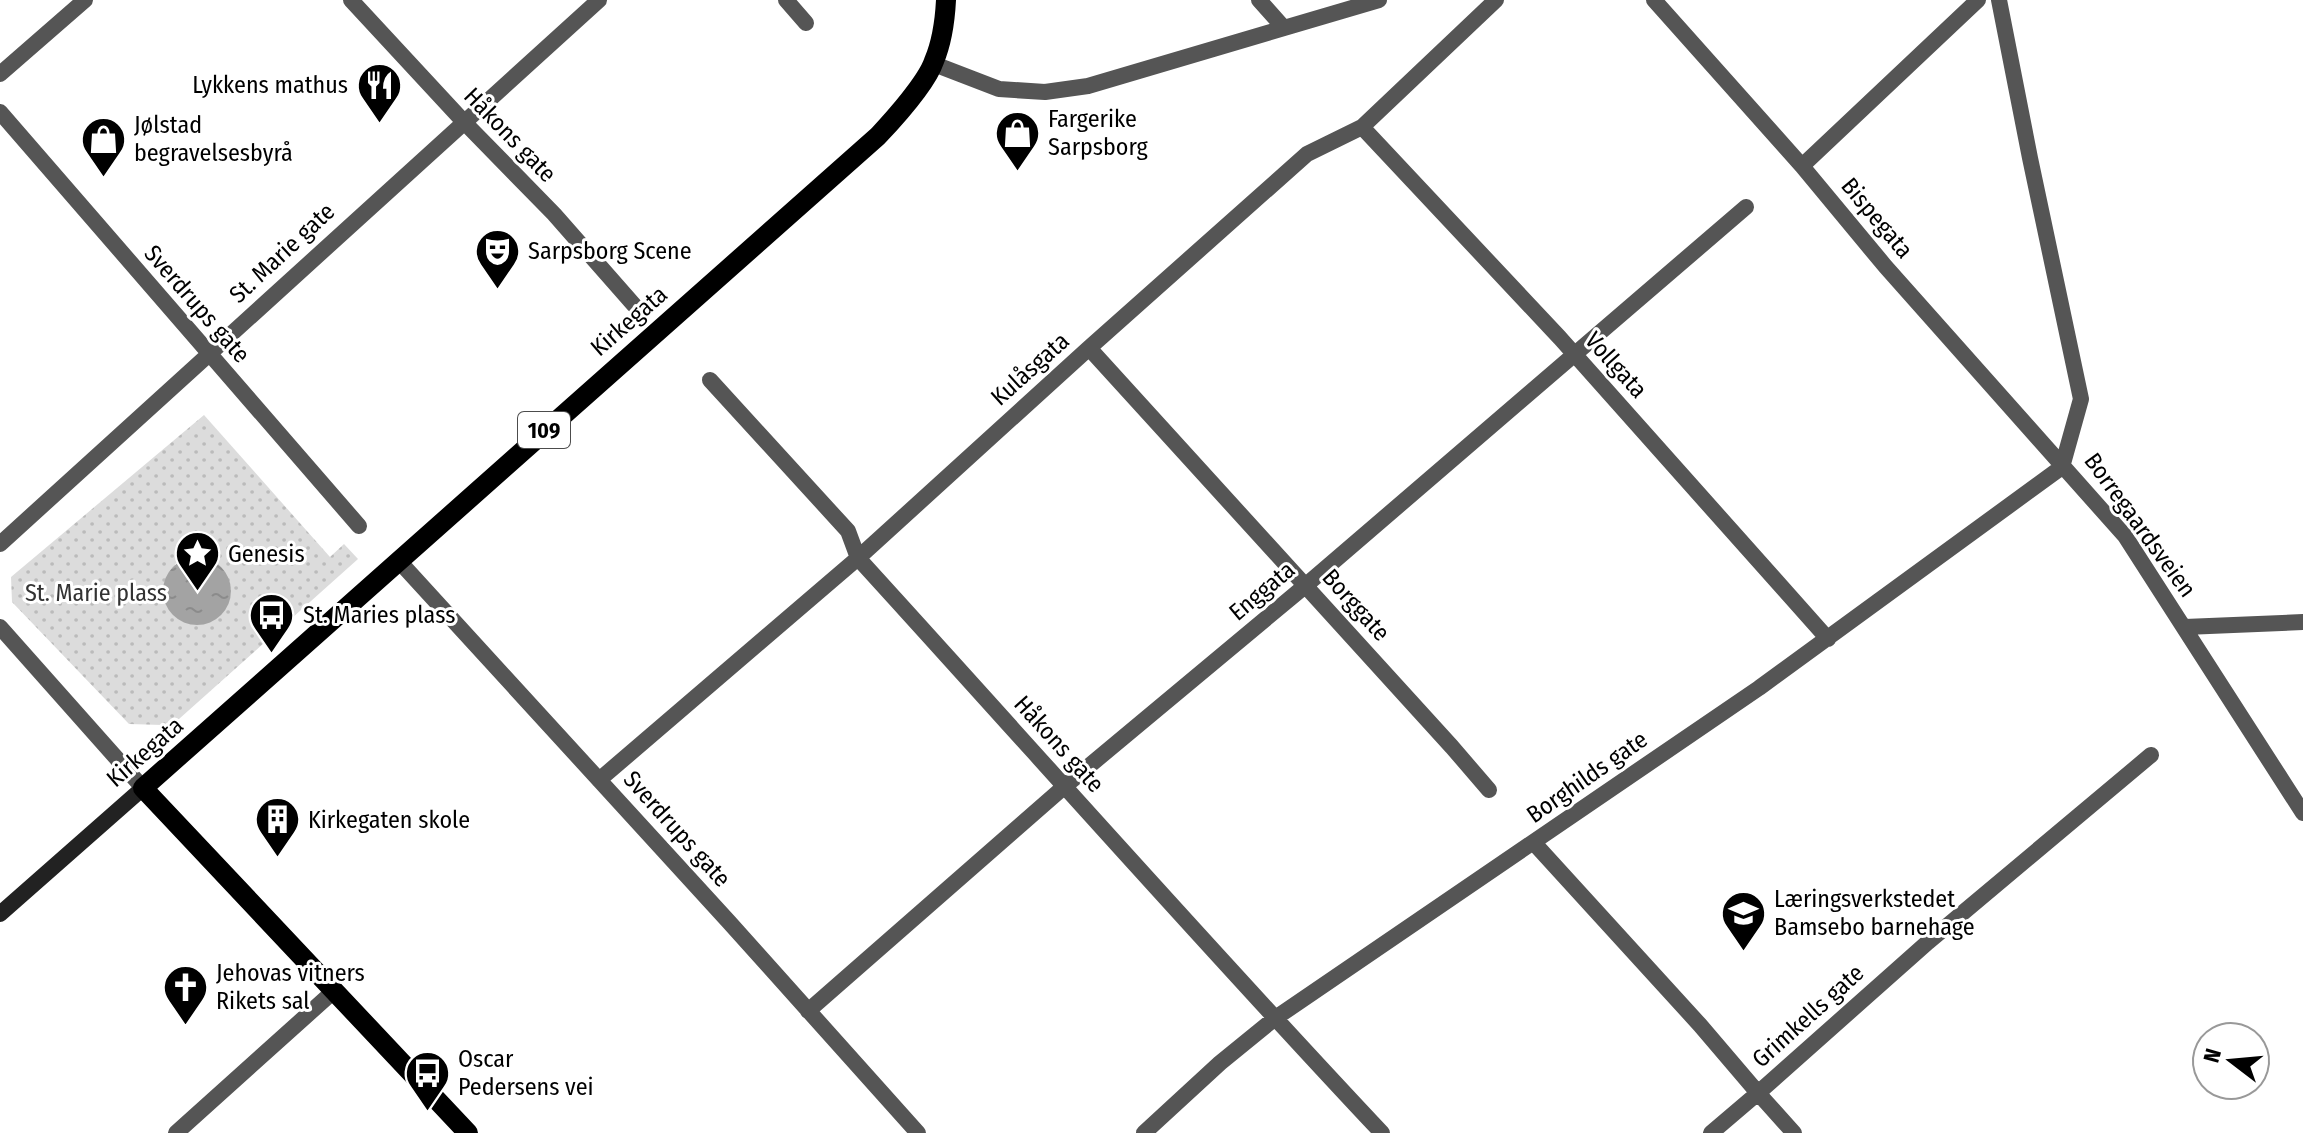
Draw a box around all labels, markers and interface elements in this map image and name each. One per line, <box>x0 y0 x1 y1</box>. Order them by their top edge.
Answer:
restaurant icon: Lykkens mathus <box>355 61 403 124</box>
place label: Lykkens mathus <box>192 71 348 99</box>
street label: Håkons gate <box>458 82 562 188</box>
place label: Fargerike Sarpsborg <box>1048 105 1148 161</box>
shop icon: Fargerike Sarpsborg <box>993 109 1041 172</box>
place label: Jølstad begravelsesbyrå <box>134 111 293 167</box>
shop icon: Jølstad begravelsesbyrå <box>79 115 127 178</box>
street label: Bispegata <box>1835 172 1919 264</box>
street label: St. Marie gate <box>224 197 340 309</box>
theatre icon: Sarpsborg Scene <box>473 227 521 290</box>
place label: Sarpsborg Scene <box>528 237 692 265</box>
street label: Sverdrups gate <box>138 240 256 368</box>
street label: Kirkegata <box>585 280 673 362</box>
street label: Vollgata <box>1579 326 1653 404</box>
street label: Kulåsgata <box>985 327 1075 411</box>
road number: 109 <box>518 412 570 448</box>
street label: Borregaardsveien <box>2078 447 2202 603</box>
place icon: Genesis <box>173 530 221 593</box>
place label: Genesis <box>228 540 305 568</box>
street label: Enggata <box>1224 556 1300 626</box>
street label: Borggate <box>1316 563 1396 647</box>
park label: St. Marie plass <box>25 579 167 607</box>
bus stop icon: St. Maries plass <box>248 591 296 654</box>
place label: St. Maries plass <box>303 601 455 629</box>
street label: Håkons gate <box>1008 690 1110 798</box>
street label: Kirkegata <box>101 711 189 793</box>
street label: Borghilds gate <box>1521 725 1653 829</box>
street label: Sverdrups gate <box>618 765 736 893</box>
building icon: Kirkegaten skole <box>253 796 301 859</box>
place label: Kirkegaten skole <box>308 806 470 834</box>
place label: Læringsverkstedet Bamsebo barnehage <box>1774 885 1975 941</box>
school or university icon: Læringsverkstedet Bamsebo barnehage <box>1719 889 1767 952</box>
place label: Jehovas vitners Rikets sal <box>216 959 365 1015</box>
street label: Grimkells gate <box>1747 959 1869 1073</box>
church icon: Jehovas vitners Rikets sal <box>161 963 209 1026</box>
north arrow <box>2191 1021 2271 1101</box>
place label: Oscar Pedersens vei <box>458 1045 594 1101</box>
text: N <box>2197 1046 2227 1066</box>
bus stop icon: Oscar Pedersens vei <box>403 1049 451 1112</box>

